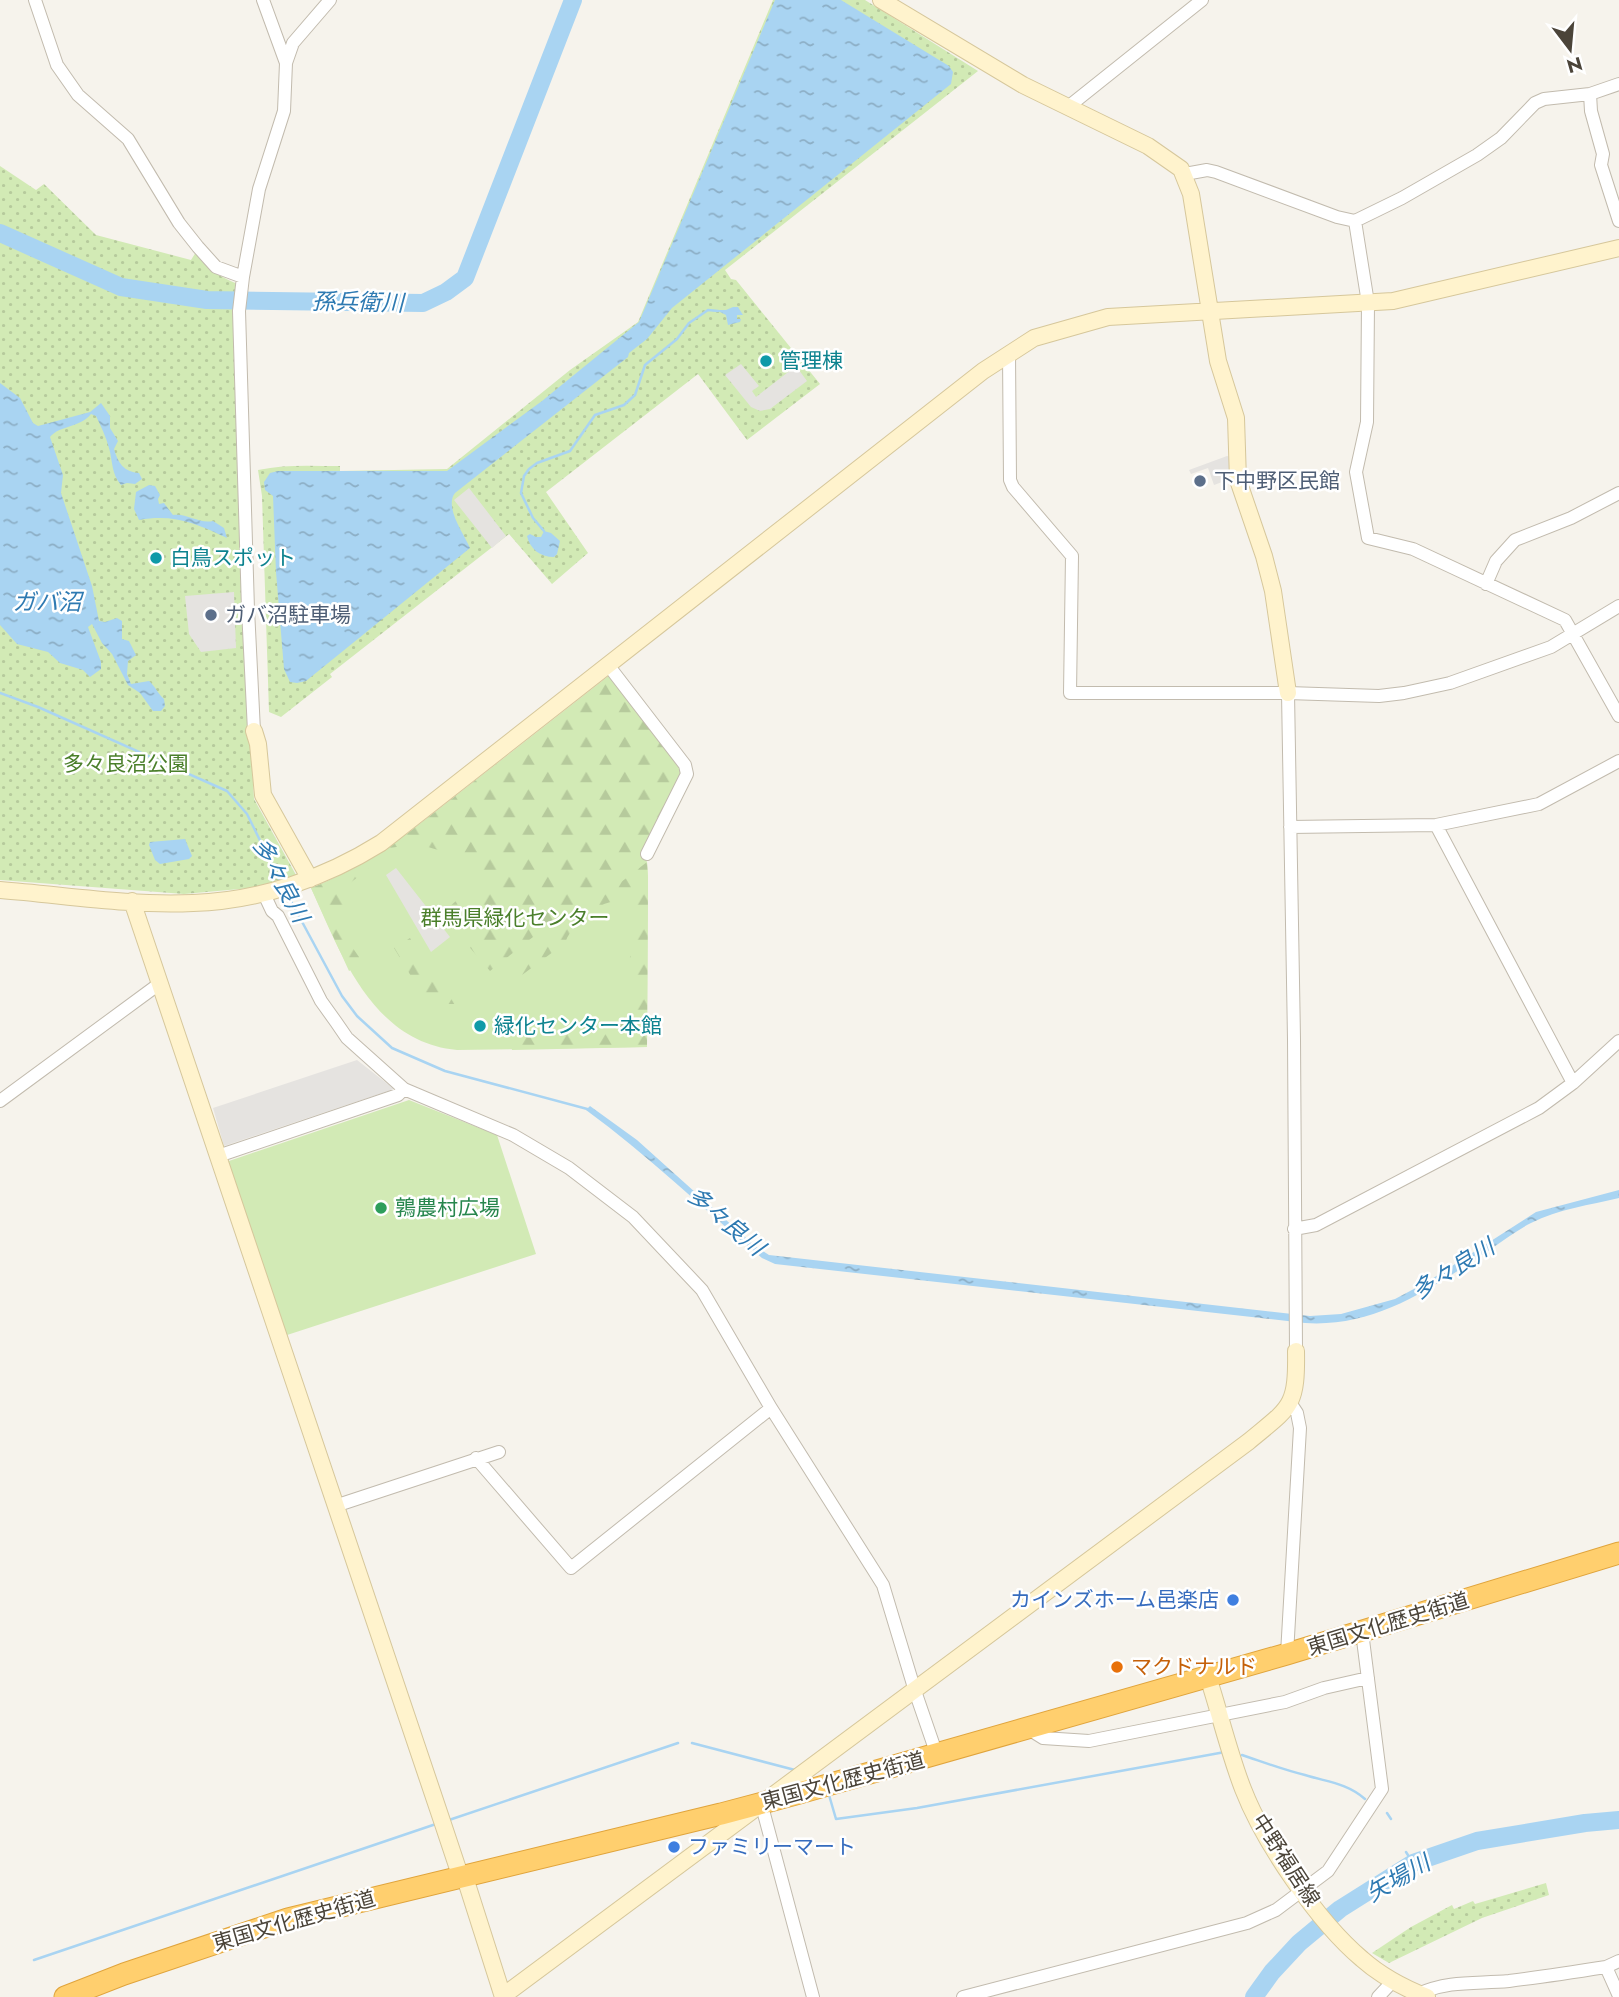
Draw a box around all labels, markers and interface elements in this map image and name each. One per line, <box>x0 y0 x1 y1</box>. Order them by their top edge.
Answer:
north arrow <box>1535 14 1605 84</box>
text: N <box>1564 50 1586 80</box>
water label: 孫兵衛川 <box>312 284 407 320</box>
place label: 管理棟 <box>780 346 843 376</box>
marker: 管理棟 <box>758 353 774 369</box>
place label: 下中野区民館 <box>1214 466 1340 496</box>
marker: 下中野区民館 <box>1192 473 1208 489</box>
place label: 白鳥スポット <box>170 543 296 573</box>
marker: 白鳥スポット <box>148 550 164 566</box>
water label: ガバ沼 <box>13 585 85 619</box>
place label: ガバ沼駐車場 <box>225 600 351 630</box>
marker: ガバ沼駐車場 <box>203 607 219 623</box>
park label: 多々良沼公園 <box>63 749 189 779</box>
water label: 多々良川 <box>244 831 319 931</box>
park label: 群馬県緑化センター <box>421 903 610 933</box>
place label: 緑化センター本館 <box>494 1011 662 1041</box>
marker: 緑化センター本館 <box>472 1018 488 1034</box>
water label: 多々良川 <box>680 1178 774 1266</box>
place label: 鶉農村広場 <box>395 1193 500 1223</box>
marker: 鶉農村広場 <box>373 1200 389 1216</box>
water label: 多々良川 <box>1405 1229 1504 1308</box>
place label: カインズホーム邑楽店 <box>1010 1585 1219 1615</box>
street label: 東国文化歴史街道 <box>1303 1585 1473 1663</box>
marker: カインズホーム邑楽店 <box>1225 1592 1241 1608</box>
place label: マクドナルド <box>1131 1652 1257 1682</box>
marker: マクドナルド <box>1109 1659 1125 1675</box>
street label: 東国文化歴史街道 <box>758 1745 928 1817</box>
street label: 中野福居線 <box>1245 1808 1327 1912</box>
place label: ファミリーマート <box>688 1832 856 1862</box>
marker: ファミリーマート <box>666 1839 682 1855</box>
water label: 矢場川 <box>1360 1845 1439 1910</box>
street label: 東国文化歴史街道 <box>209 1883 379 1959</box>

